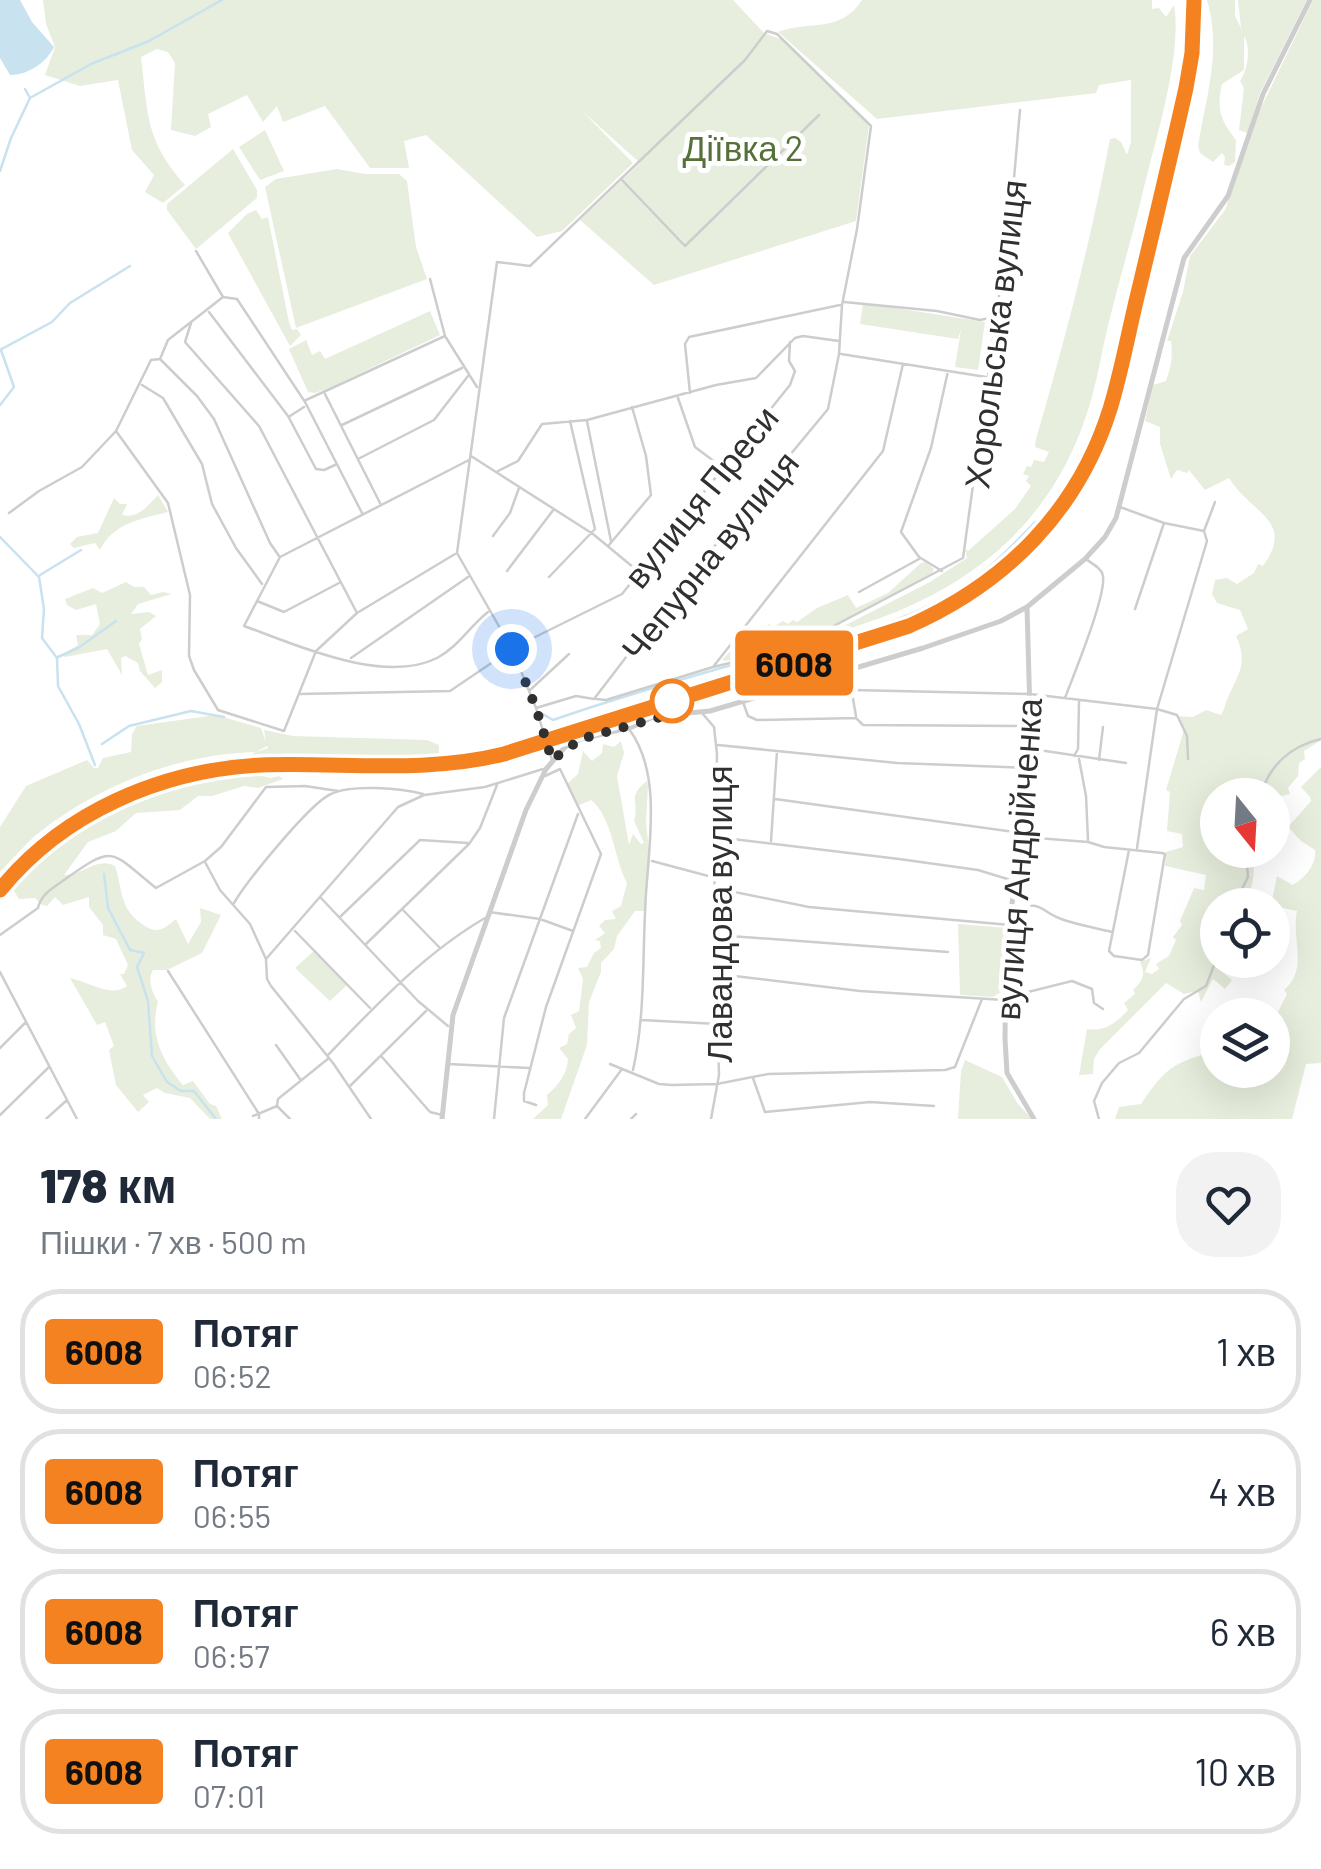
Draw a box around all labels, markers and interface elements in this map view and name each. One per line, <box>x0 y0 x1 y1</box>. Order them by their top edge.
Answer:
park label: Діївка 2 <box>682 126 804 168</box>
street label: Хорольська вулиця <box>954 177 1034 491</box>
street label: вулиця Преси <box>614 397 786 595</box>
street label: Чепурна вулиця <box>612 442 806 668</box>
your location <box>487 624 537 674</box>
line badge: 6008 <box>724 630 864 696</box>
text: 6008 <box>755 642 833 684</box>
unlabelled marker <box>651 680 693 722</box>
street label: вулиця Андрійченка <box>985 696 1049 1022</box>
street label: Лавандова вулиця <box>697 765 739 1063</box>
north arrow <box>1200 778 1290 868</box>
map controls <box>1200 778 1290 1088</box>
button: locate <box>1200 888 1290 978</box>
button: layers <box>1200 998 1290 1088</box>
button: heart <box>1176 1152 1281 1257</box>
text: 178 км <box>40 1155 177 1213</box>
text: Пішки · 7 хв · 500 m <box>40 1222 307 1260</box>
text: Потяг <box>193 1309 299 1355</box>
text: 1 хв <box>1216 1328 1276 1374</box>
text: 6008 <box>65 1330 143 1372</box>
text: 06:52 <box>193 1356 272 1394</box>
text: Потяг <box>193 1449 299 1495</box>
text: 4 хв <box>1208 1468 1276 1514</box>
text: 6008 <box>65 1470 143 1512</box>
text: 06:55 <box>193 1496 271 1534</box>
text: Потяг <box>193 1589 299 1635</box>
text: 6 хв <box>1210 1608 1276 1654</box>
text: 6008 <box>65 1610 143 1652</box>
text: 06:57 <box>193 1636 270 1674</box>
text: Потяг <box>193 1729 299 1775</box>
text: 10 хв <box>1194 1748 1276 1794</box>
text: 6008 <box>65 1750 143 1792</box>
text: 07:01 <box>193 1776 265 1814</box>

